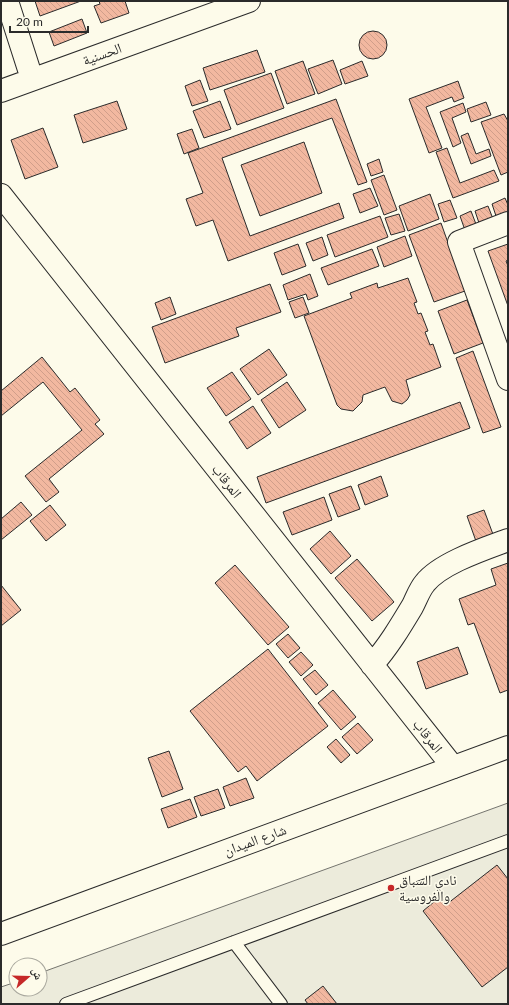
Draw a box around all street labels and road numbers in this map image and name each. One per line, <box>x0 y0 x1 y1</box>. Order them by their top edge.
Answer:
street label: الحسنية <box>80 39 124 69</box>
street label: المرقاب <box>208 460 246 502</box>
street label: المرقاب <box>409 715 447 757</box>
street label: شارع الميدان <box>221 820 289 861</box>

